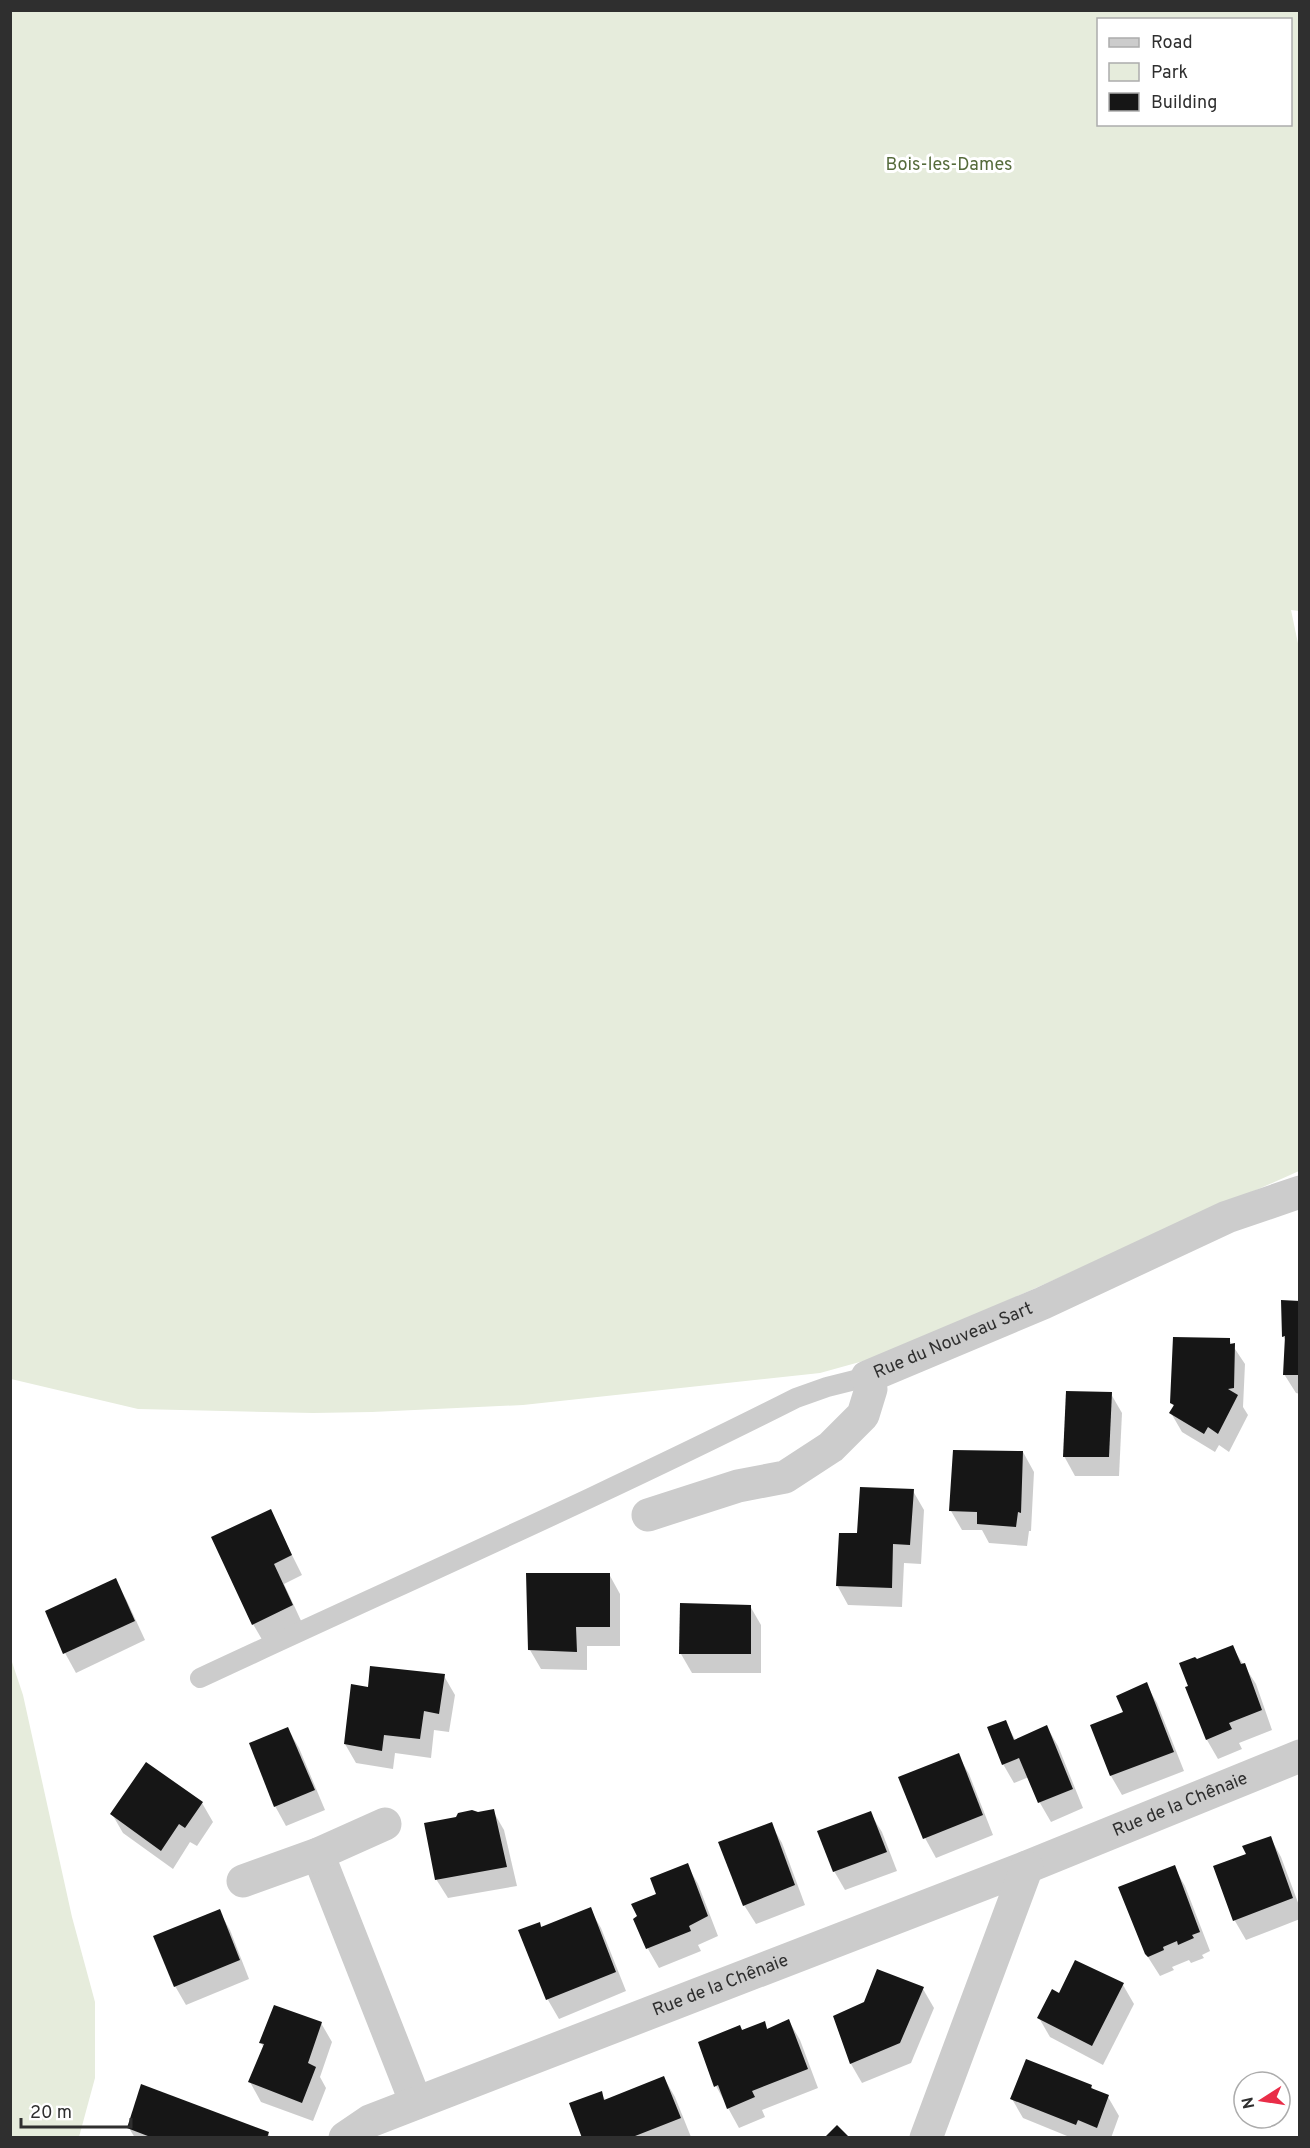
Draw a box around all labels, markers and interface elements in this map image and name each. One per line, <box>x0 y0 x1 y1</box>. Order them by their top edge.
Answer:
legend <box>1097 18 1292 126</box>
text: Road <box>1151 32 1193 55</box>
text: Park <box>1151 62 1188 85</box>
text: Building <box>1151 92 1217 115</box>
park label: Bois-les-Dames <box>886 154 1012 177</box>
street label: Rue du Nouveau Sart <box>870 1297 1036 1384</box>
street label: Rue de la Chênaie <box>1109 1767 1251 1842</box>
street label: Rue de la Chênaie <box>649 1949 792 2022</box>
north arrow <box>1232 2070 1292 2130</box>
scale bar <box>21 2091 130 2129</box>
text: N <box>1238 2095 1260 2110</box>
text: 20 m <box>30 2102 72 2125</box>

